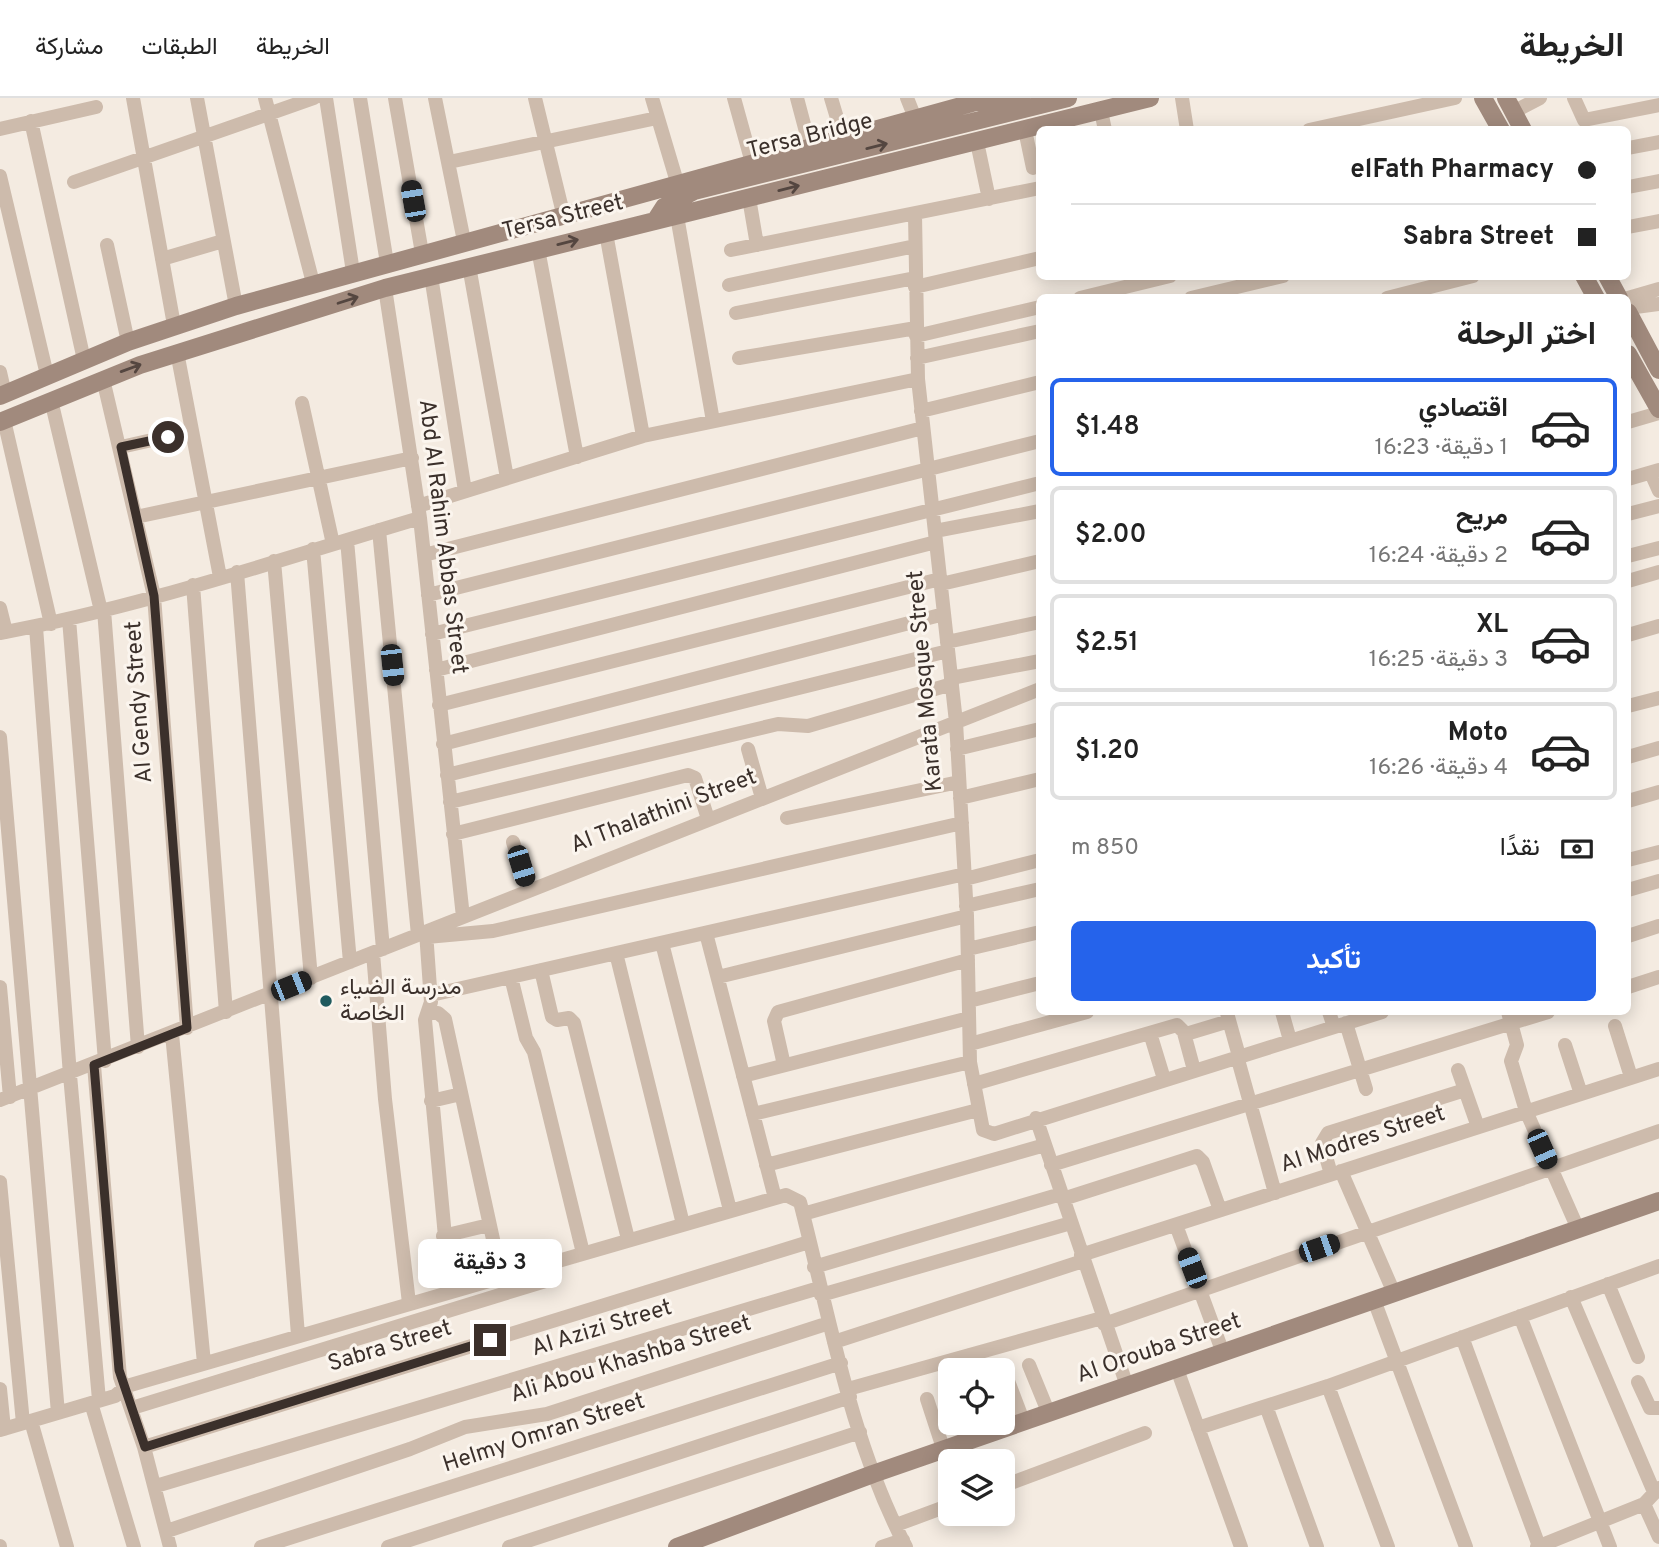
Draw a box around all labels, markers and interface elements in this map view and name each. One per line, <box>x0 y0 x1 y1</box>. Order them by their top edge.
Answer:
text: الخريطة <box>1520 27 1624 69</box>
text: مشاركة <box>35 33 103 63</box>
text: الطبقات <box>141 33 218 63</box>
text: الخريطة <box>256 33 330 63</box>
street label: Tersa Bridge <box>744 107 876 167</box>
one-way arrow <box>865 139 888 152</box>
text: elFath Pharmacy <box>1350 154 1554 187</box>
car <box>400 178 427 224</box>
one-way arrow <box>777 181 800 194</box>
street label: Tersa Street <box>499 189 627 247</box>
text: Sabra Street <box>1403 221 1554 254</box>
one-way arrow <box>556 235 579 248</box>
one-way arrow <box>337 293 359 306</box>
text: اختر الرحلة <box>1457 316 1596 356</box>
one-way arrow <box>120 361 142 373</box>
text: اقتصادي <box>1419 393 1508 426</box>
icon: car <box>1529 396 1592 459</box>
street label: Abd Al Rahim Abbas Street <box>411 398 473 676</box>
text: $1.48 <box>1075 411 1140 444</box>
route start <box>152 421 184 453</box>
text: 1 دقيقة · 16:23 <box>1375 434 1508 463</box>
text: مريح <box>1456 501 1508 534</box>
icon: car <box>1529 504 1592 567</box>
text: $2.00 <box>1075 519 1147 552</box>
text: 2 دقيقة · 16:24 <box>1369 542 1508 571</box>
street label: Karata Mosque Street <box>902 569 950 793</box>
text: XL <box>1476 609 1508 642</box>
icon: car <box>1529 612 1592 675</box>
street label: Al Gendy Street <box>120 620 160 784</box>
text: $2.51 <box>1075 627 1139 660</box>
car <box>380 643 405 687</box>
text: 3 دقيقة · 16:25 <box>1369 646 1508 675</box>
text: Moto <box>1448 717 1508 750</box>
icon: car <box>1529 720 1592 783</box>
text: $1.20 <box>1075 735 1140 768</box>
text: 4 دقيقة · 16:26 <box>1369 754 1508 783</box>
street label: Al Thalathini Street <box>567 763 761 861</box>
icon: cash <box>1558 830 1596 868</box>
text: نقدًا <box>1500 832 1540 865</box>
text: 850 m <box>1071 834 1139 863</box>
car <box>505 843 538 889</box>
button: تأكيد <box>1071 921 1596 1001</box>
car <box>268 968 315 1004</box>
place label: مدرسة الضياء الخاصة <box>340 974 461 1029</box>
marker: مدرسة الضياء الخاصة <box>318 993 334 1009</box>
street label: Al Modres Street <box>1277 1100 1449 1180</box>
car <box>1524 1126 1561 1172</box>
car <box>1296 1231 1343 1265</box>
callout: 3 دقيقة <box>418 1238 562 1288</box>
car <box>1175 1245 1210 1291</box>
text: 3 دقيقة <box>453 1249 527 1278</box>
street label: Al Azizi Street <box>528 1294 676 1364</box>
street label: Al Orouba Street <box>1073 1307 1245 1391</box>
street label: Ali Abou Khashba Street <box>507 1310 755 1410</box>
street label: Sabra Street <box>325 1314 455 1380</box>
route end <box>474 1324 506 1356</box>
map controls <box>938 1358 1015 1526</box>
button: locate <box>938 1358 1015 1435</box>
street label: Helmy Omran Street <box>439 1388 649 1480</box>
button: layers <box>938 1449 1015 1526</box>

